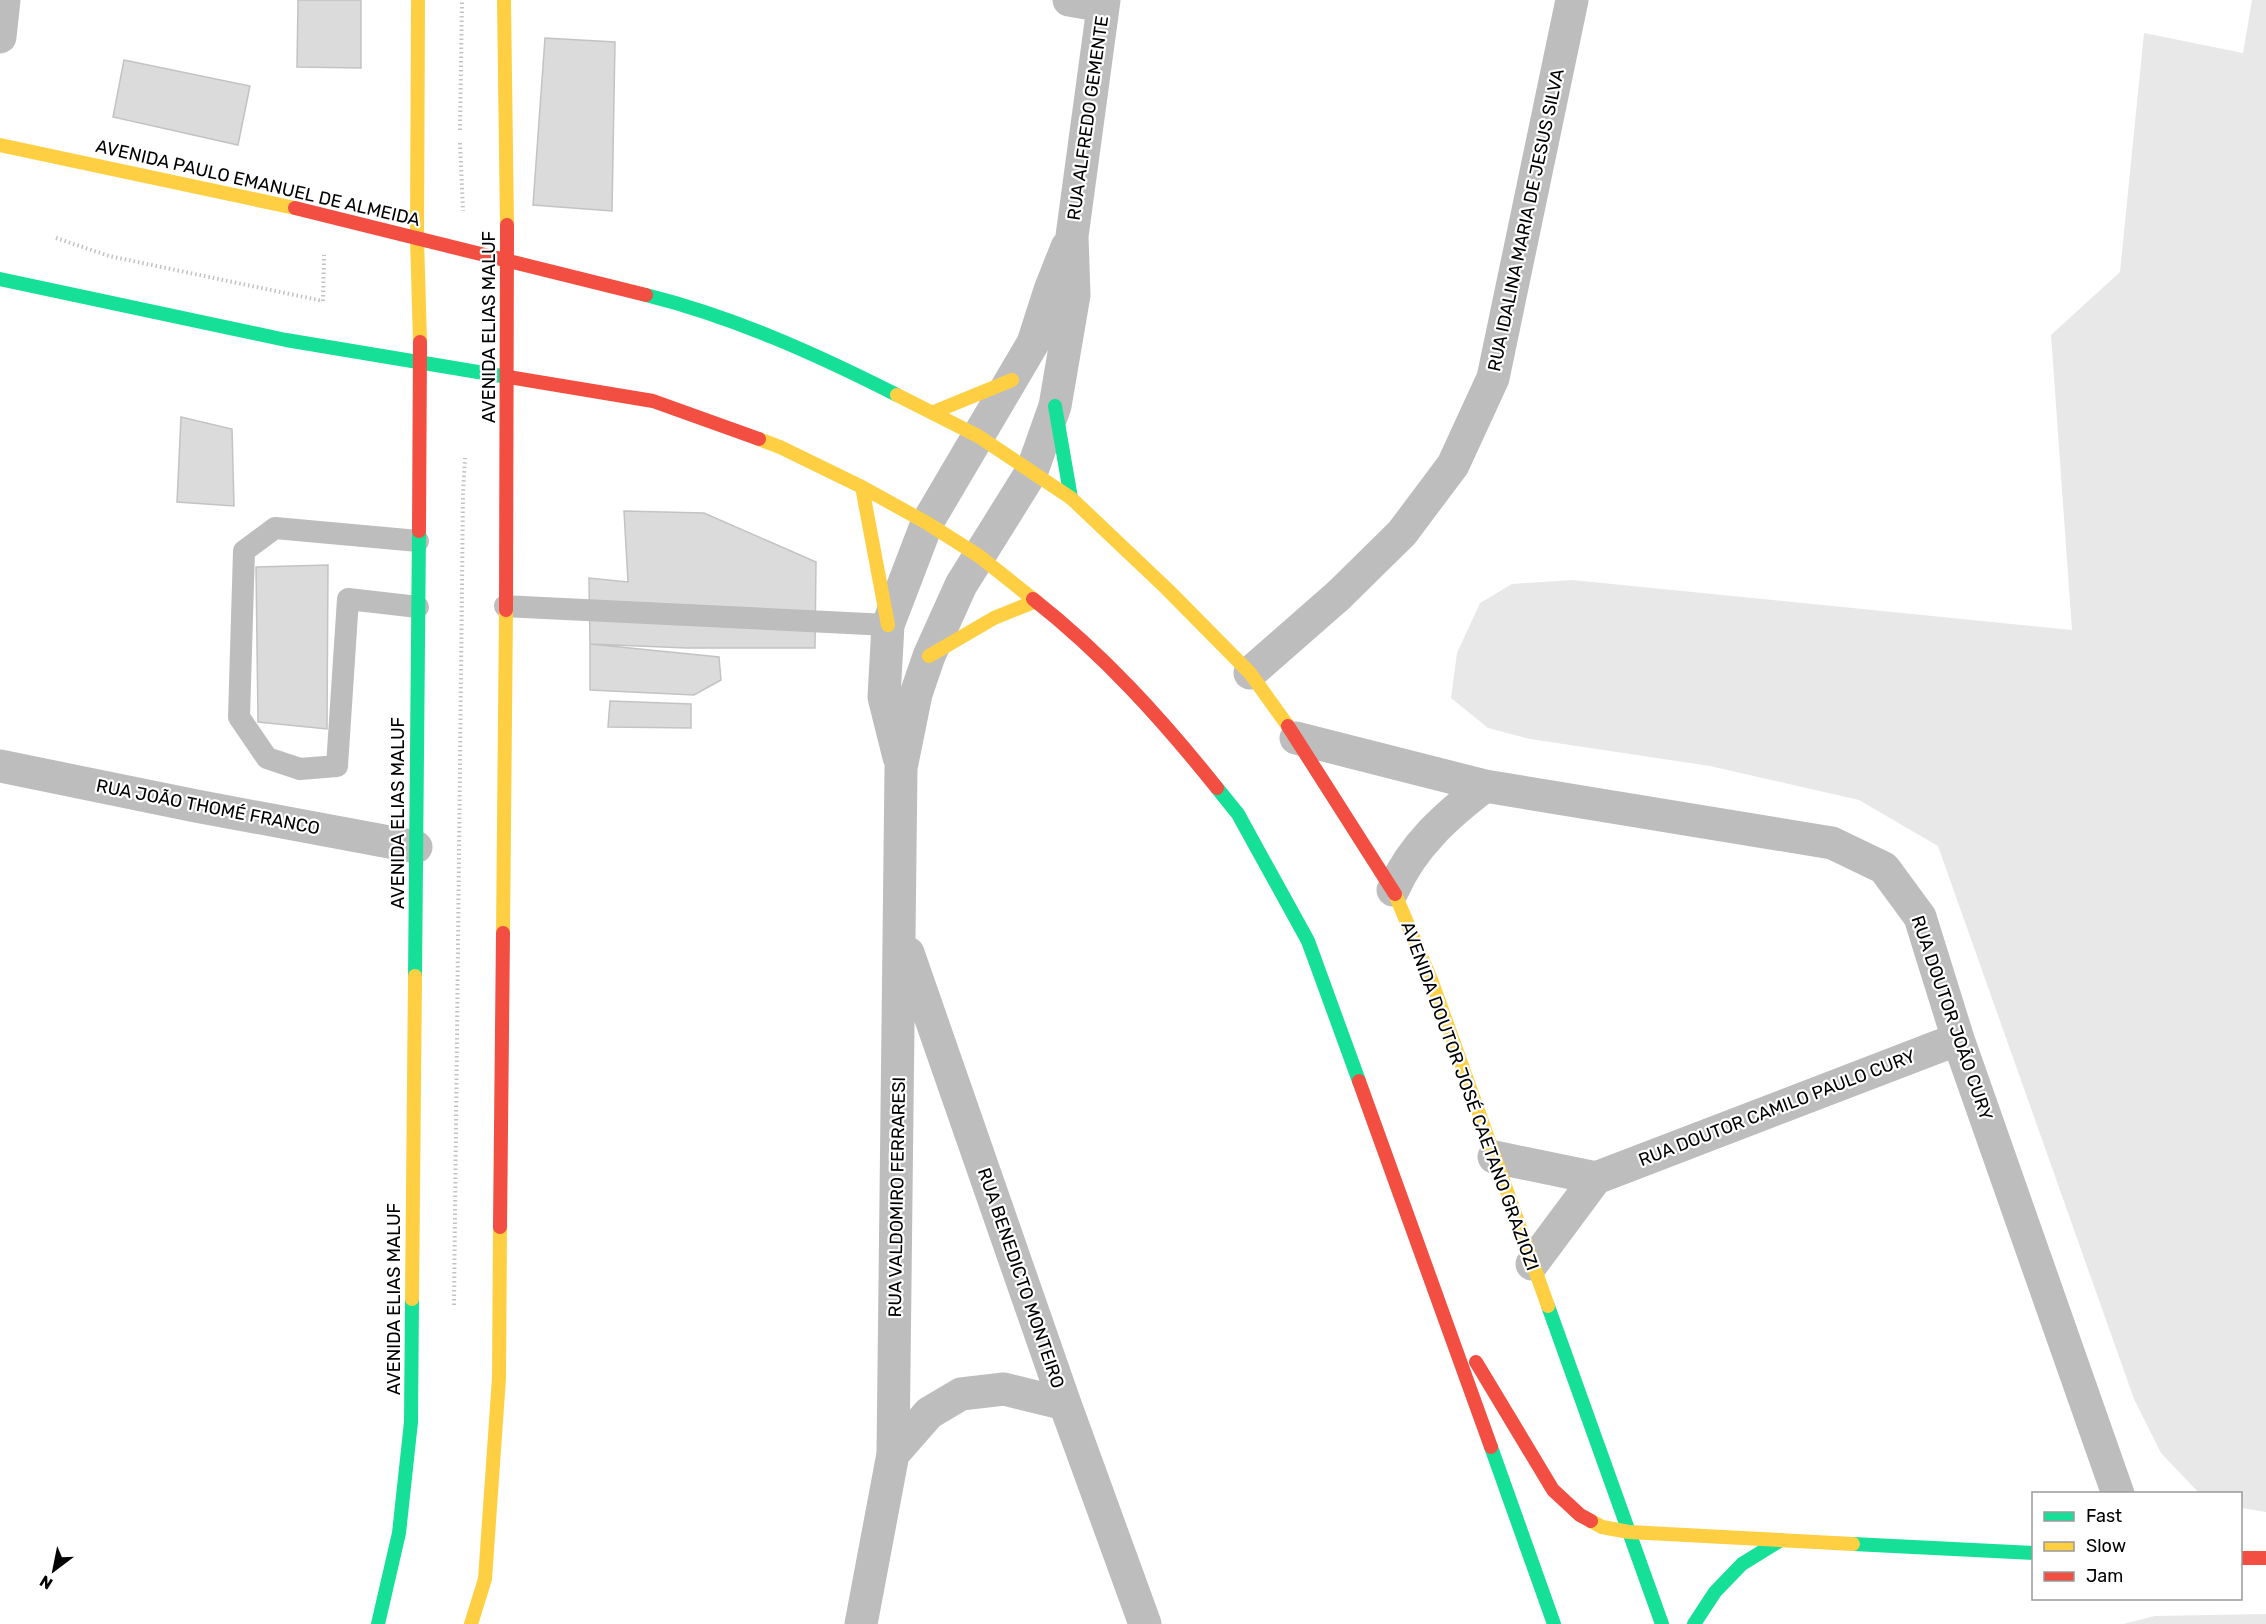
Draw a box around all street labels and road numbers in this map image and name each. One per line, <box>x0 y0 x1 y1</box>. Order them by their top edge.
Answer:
street label: RUA ALFREDO GEMENTE <box>1063 14 1113 222</box>
street label: RUA IDALINA MARIA DE JESUS SILVA <box>1483 67 1569 373</box>
street label: AVENIDA PAULO EMANUEL DE ALMEIDA <box>94 135 422 231</box>
street label: AVENIDA ELIAS MALUF <box>478 231 500 423</box>
street label: AVENIDA ELIAS MALUF <box>387 717 409 909</box>
street label: RUA JOÃO THOMÉ FRANCO <box>94 774 322 840</box>
street label: RUA DOUTOR JOÃO CURY <box>1907 913 1998 1124</box>
street label: AVENIDA DOUTOR JOSÉ CAETANO GRAZIOZI <box>1396 918 1544 1274</box>
street label: RUA DOUTOR CAMILO PAULO CURY <box>1635 1045 1919 1171</box>
street label: RUA VALDOMIRO FERRARESI <box>884 1076 910 1318</box>
street label: RUA BENEDICTO MONTEIRO <box>973 1165 1069 1391</box>
street label: AVENIDA ELIAS MALUF <box>383 1203 405 1395</box>

